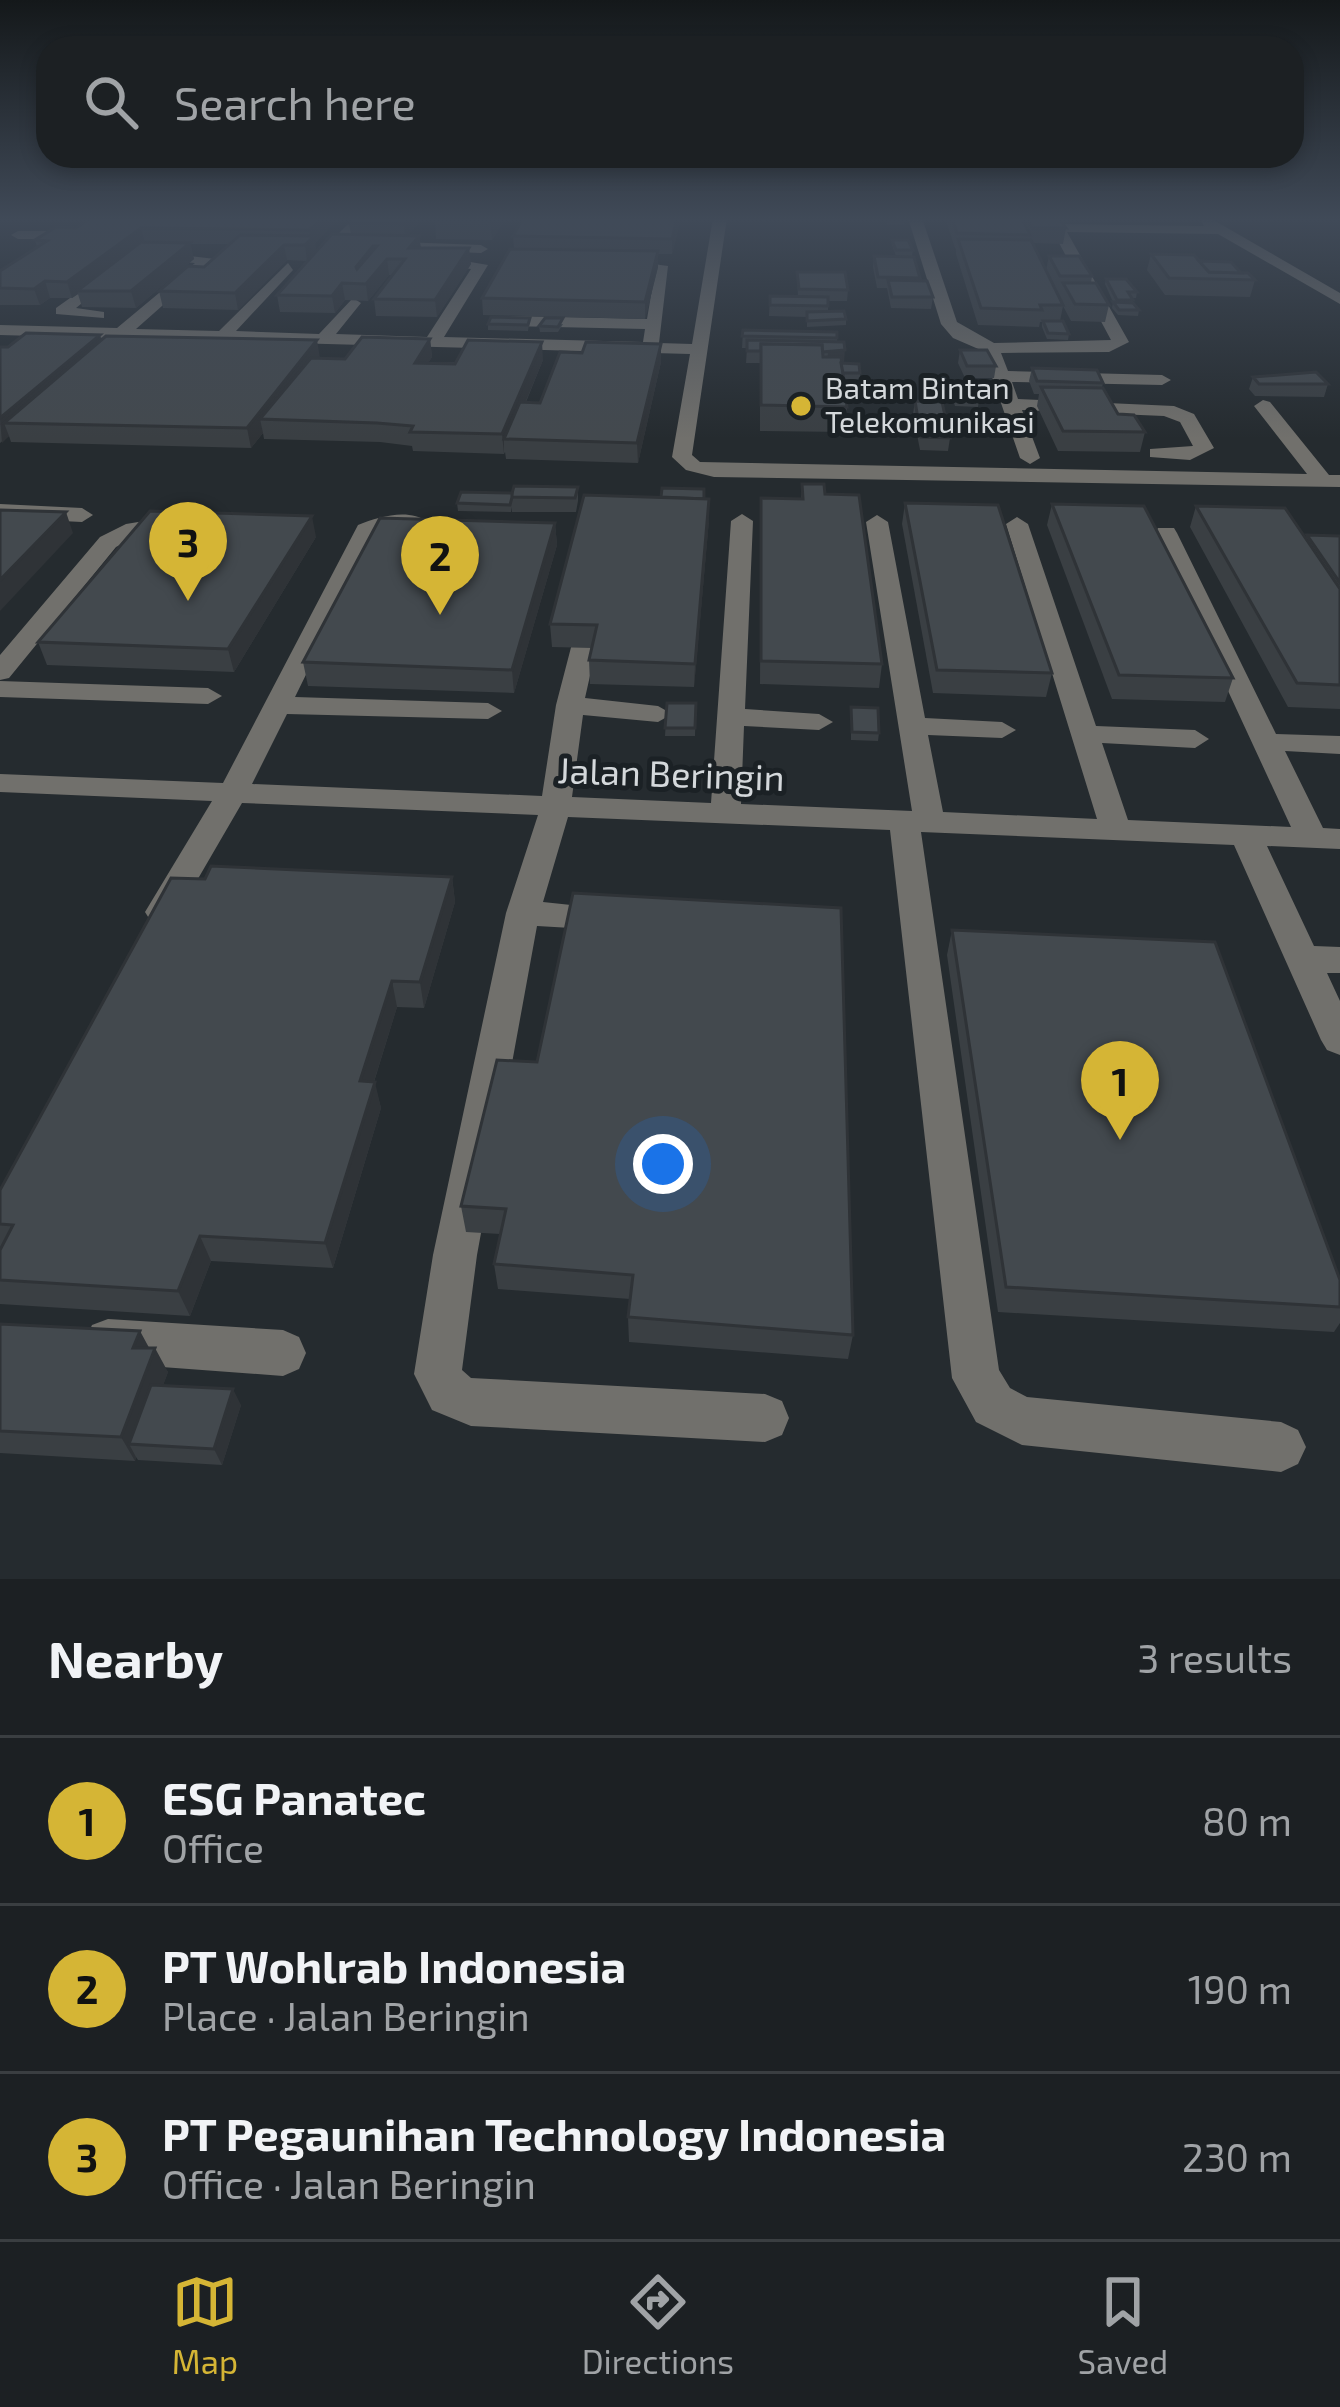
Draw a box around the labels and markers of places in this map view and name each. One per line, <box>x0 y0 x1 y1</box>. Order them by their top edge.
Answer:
place label: Batam Bintan Telekomunikasi <box>825 369 1035 439</box>
marker: Batam Bintan Telekomunikasi <box>788 393 814 419</box>
pin: 3 <box>149 502 227 601</box>
pin: 2 <box>401 516 479 615</box>
pin: 1 <box>1081 1041 1159 1140</box>

